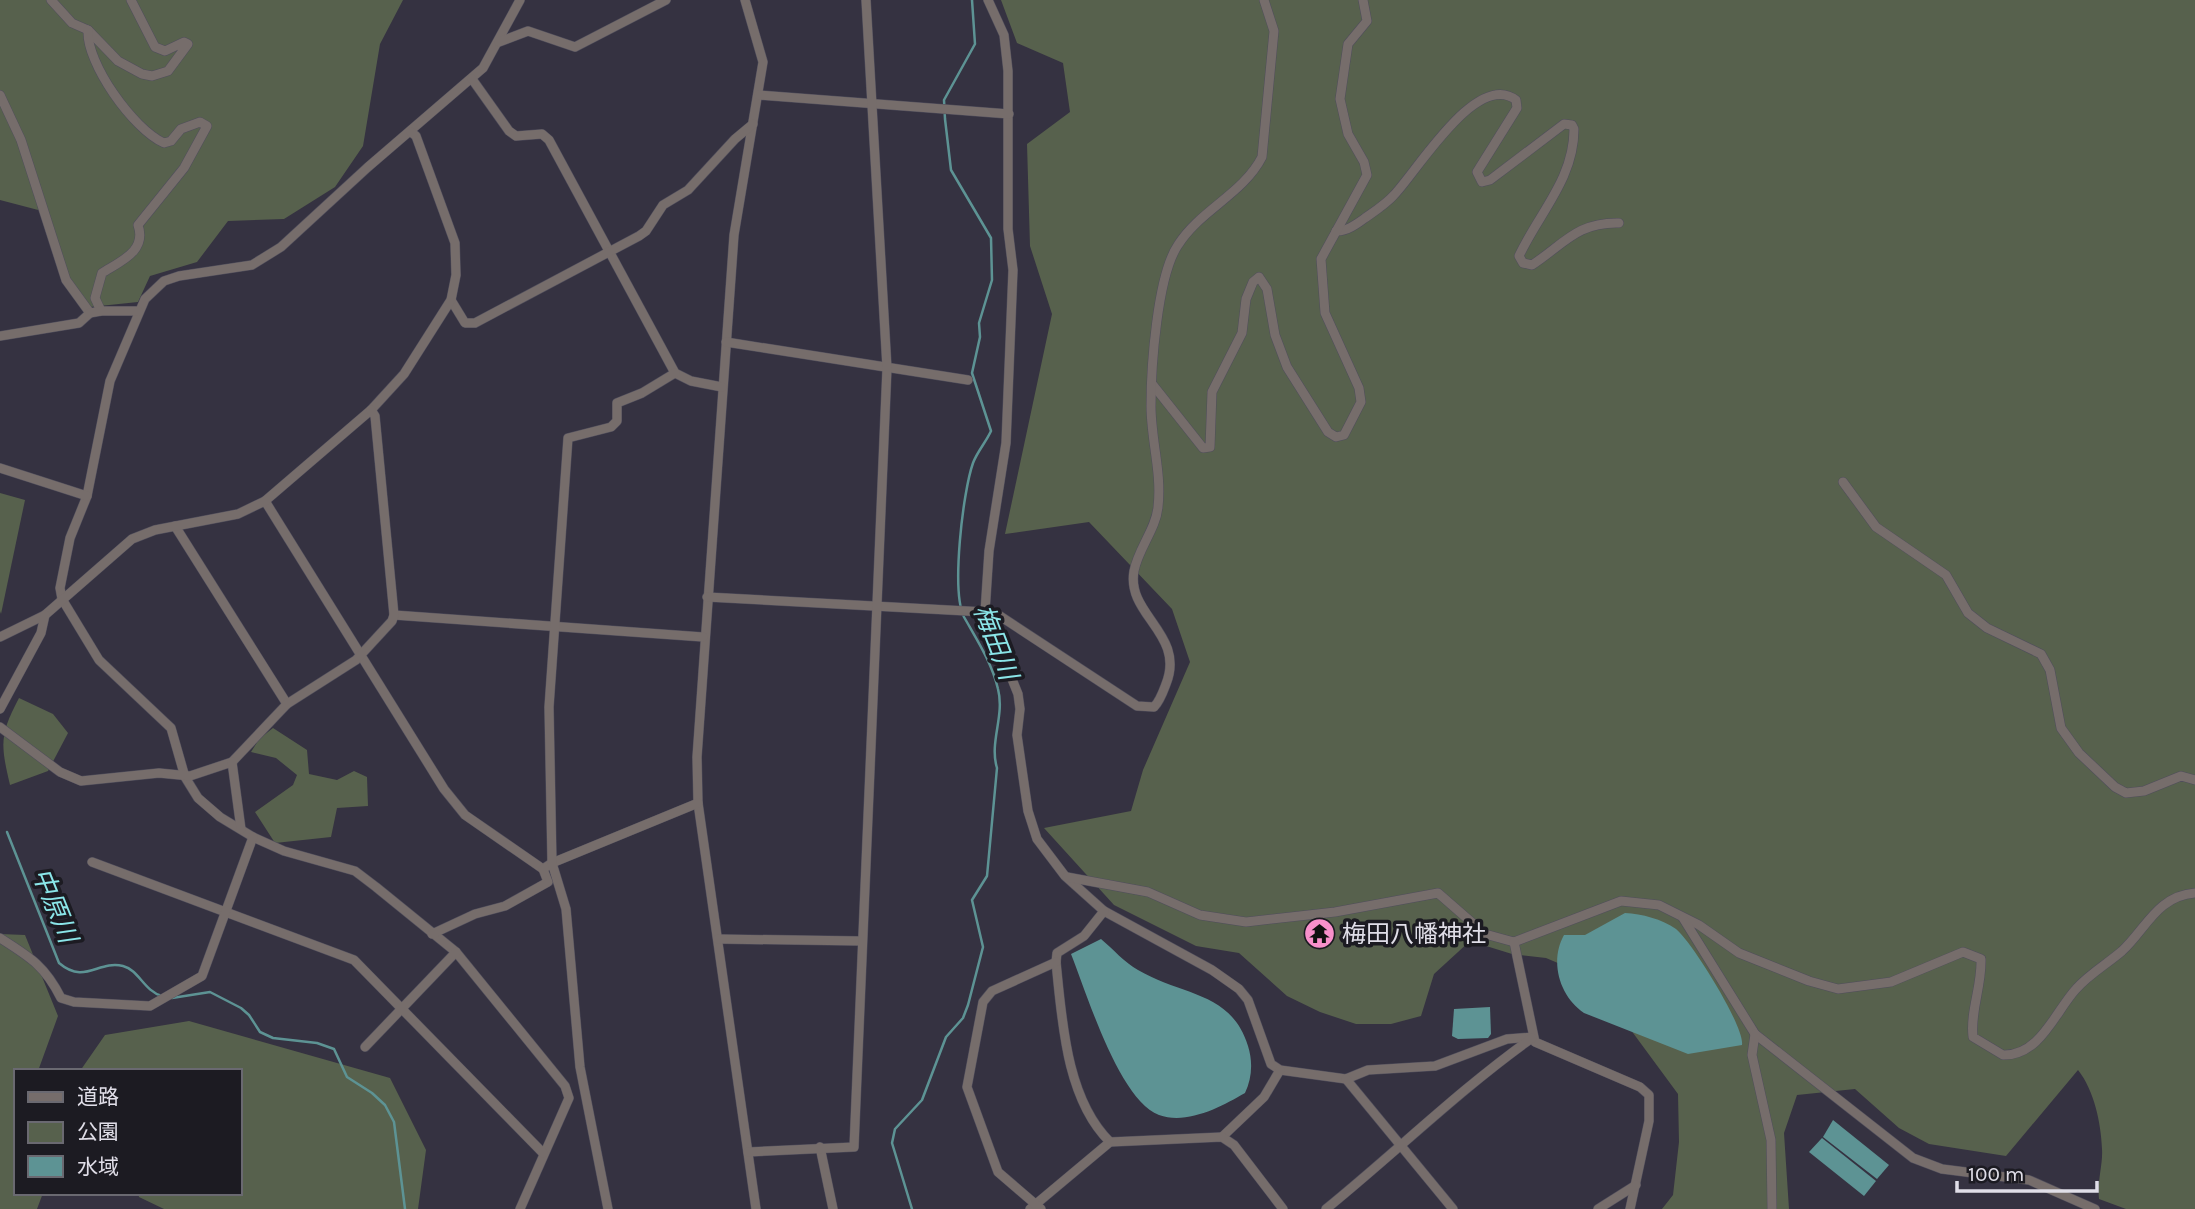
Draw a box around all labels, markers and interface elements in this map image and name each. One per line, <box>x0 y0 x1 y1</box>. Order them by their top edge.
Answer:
water label: 梅田川 <box>967 600 1025 687</box>
water label: 中原川 <box>26 863 85 950</box>
temple icon: 梅田八幡神社 <box>1302 917 1336 951</box>
place label: 梅田八幡神社 <box>1342 920 1486 948</box>
legend <box>14 1069 242 1195</box>
text: 道路 <box>77 1085 119 1109</box>
text: 公園 <box>77 1120 119 1144</box>
scale bar <box>1957 1150 2097 1194</box>
text: 水域 <box>77 1155 119 1179</box>
text: 100 m <box>1968 1162 2025 1186</box>

